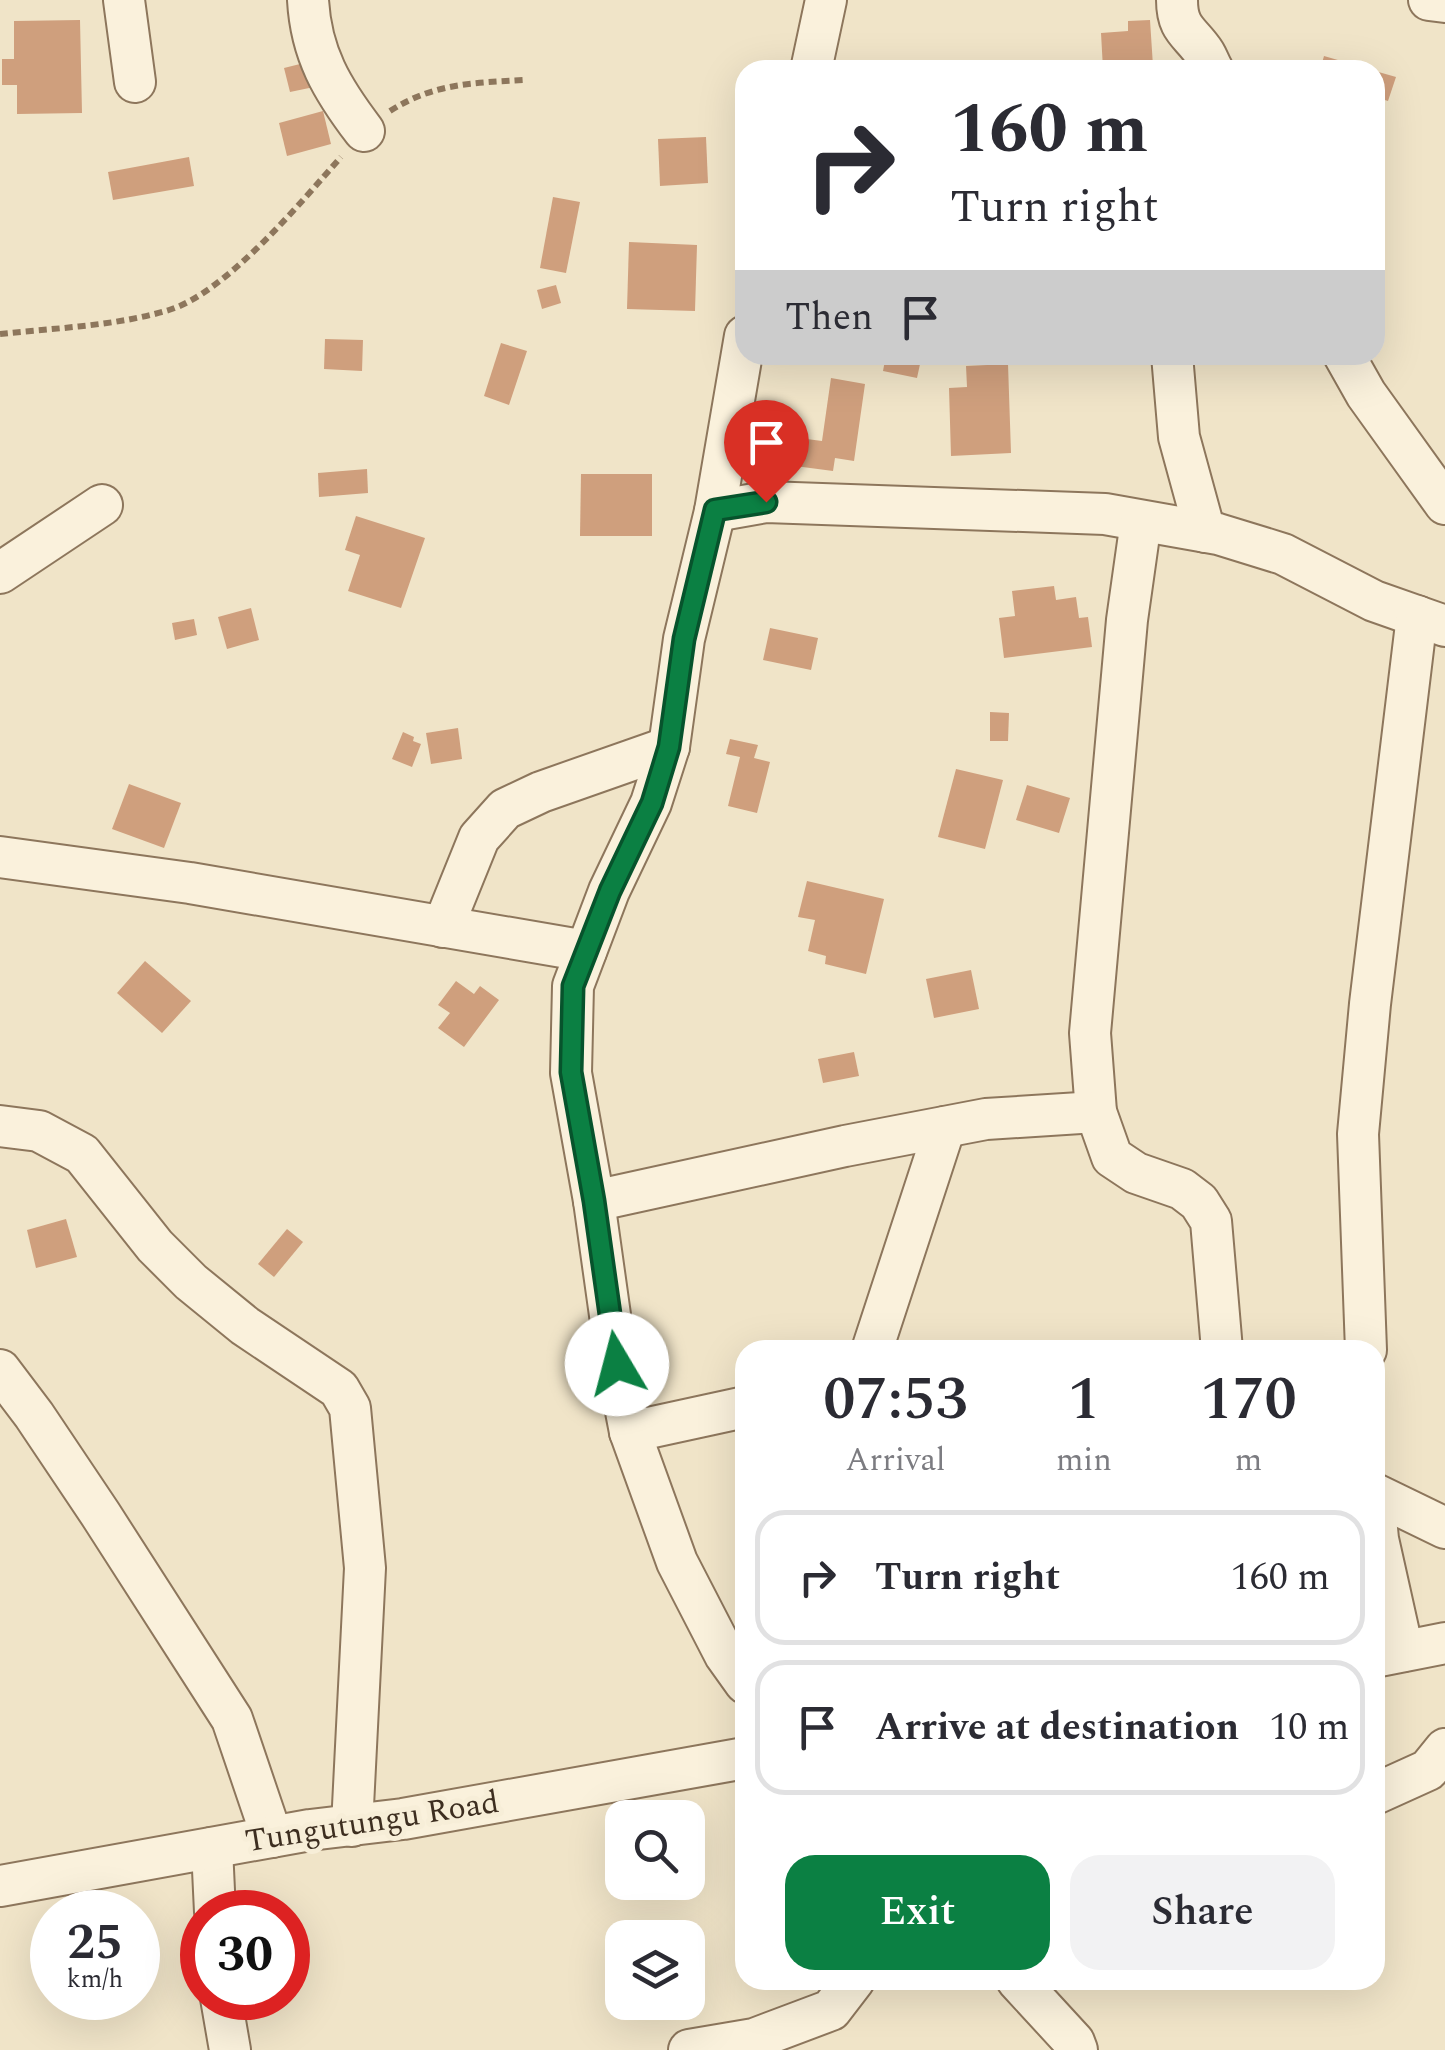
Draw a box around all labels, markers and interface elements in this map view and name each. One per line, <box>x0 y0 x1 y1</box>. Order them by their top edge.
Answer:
text: 160 m <box>950 77 1148 183</box>
icon: right <box>785 100 915 230</box>
text: Turn right <box>950 173 1159 242</box>
text: Then <box>785 289 873 347</box>
icon: arrive <box>893 290 948 345</box>
pin <box>724 400 809 503</box>
icon: arrive <box>739 415 794 470</box>
position arrow <box>565 1312 669 1416</box>
text: 07:53 <box>823 1354 968 1446</box>
text: 1 <box>1068 1354 1100 1446</box>
text: 170 <box>1200 1354 1297 1446</box>
text: Arrival <box>846 1436 945 1485</box>
text: min <box>1056 1436 1112 1485</box>
text: m <box>1235 1436 1262 1485</box>
text: Turn right <box>875 1549 1060 1607</box>
text: 160 m <box>1231 1549 1330 1607</box>
icon: right <box>790 1550 845 1605</box>
text: Arrive at destination <box>875 1699 1239 1757</box>
text: 10 m <box>1269 1699 1349 1757</box>
icon: arrive <box>790 1700 845 1755</box>
street label: Tungutungu Road <box>242 1778 502 1866</box>
map controls <box>605 1800 705 2020</box>
button: search <box>605 1800 705 1900</box>
button: Exit <box>785 1855 1050 1970</box>
button: Share <box>1070 1855 1335 1970</box>
speed limit sign: 30 <box>180 1890 310 2020</box>
text: 25 <box>67 1905 123 1981</box>
button: layers <box>605 1920 705 2020</box>
text: km/h <box>67 1961 123 1999</box>

